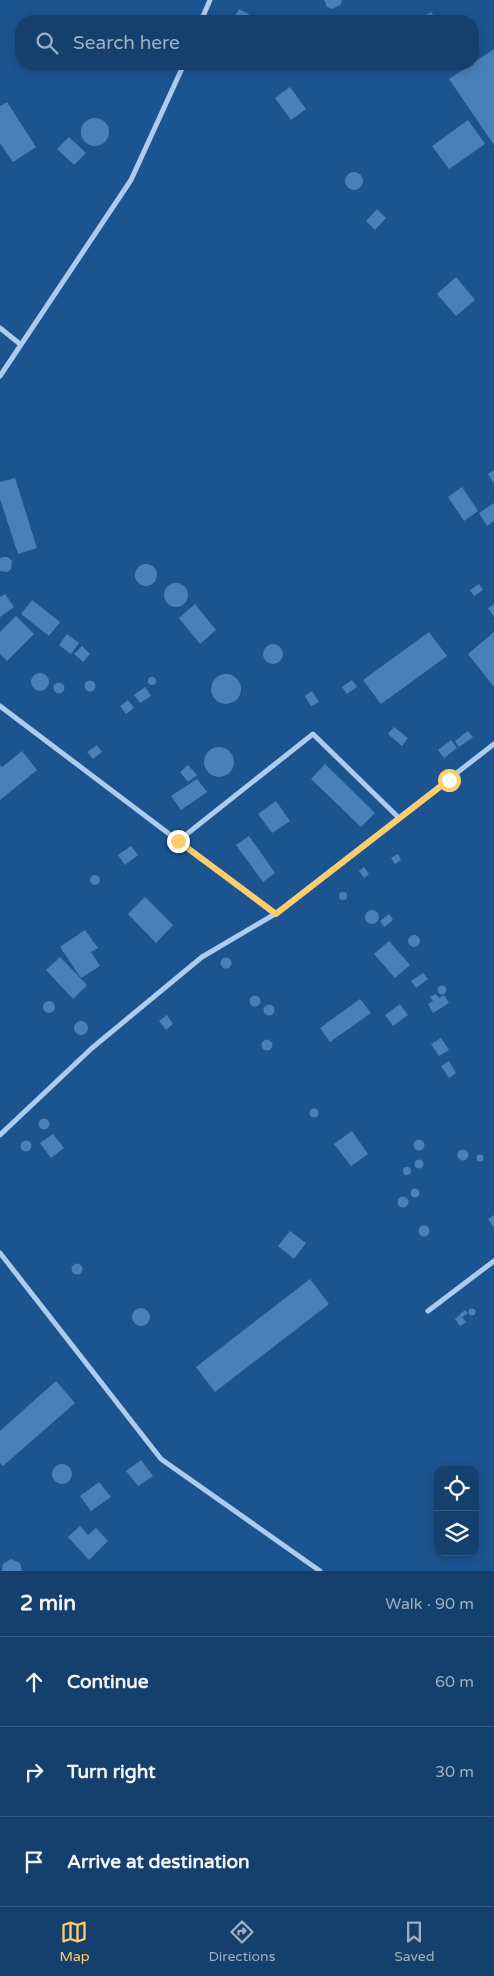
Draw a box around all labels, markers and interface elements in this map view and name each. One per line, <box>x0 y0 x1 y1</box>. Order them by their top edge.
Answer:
search box <box>15 15 479 70</box>
icon: search <box>33 29 61 57</box>
text: Search here <box>73 32 180 54</box>
route start <box>438 769 461 792</box>
route end <box>167 830 190 853</box>
map controls <box>434 1466 479 1556</box>
button: locate <box>434 1466 479 1511</box>
button: layers <box>434 1511 479 1556</box>
text: 2 min <box>20 1591 76 1616</box>
text: Walk · 90 m <box>385 1594 474 1614</box>
icon: ahead <box>20 1668 48 1696</box>
text: Continue <box>67 1671 149 1693</box>
text: 60 m <box>435 1672 474 1692</box>
icon: right <box>20 1758 48 1786</box>
text: Turn right <box>67 1761 155 1783</box>
text: 30 m <box>435 1762 474 1782</box>
icon: arrive <box>20 1848 48 1876</box>
text: Arrive at destination <box>67 1851 250 1873</box>
tab: Map <box>59 1918 90 1965</box>
tab: Directions <box>208 1918 275 1965</box>
tab: Saved <box>394 1918 435 1965</box>

